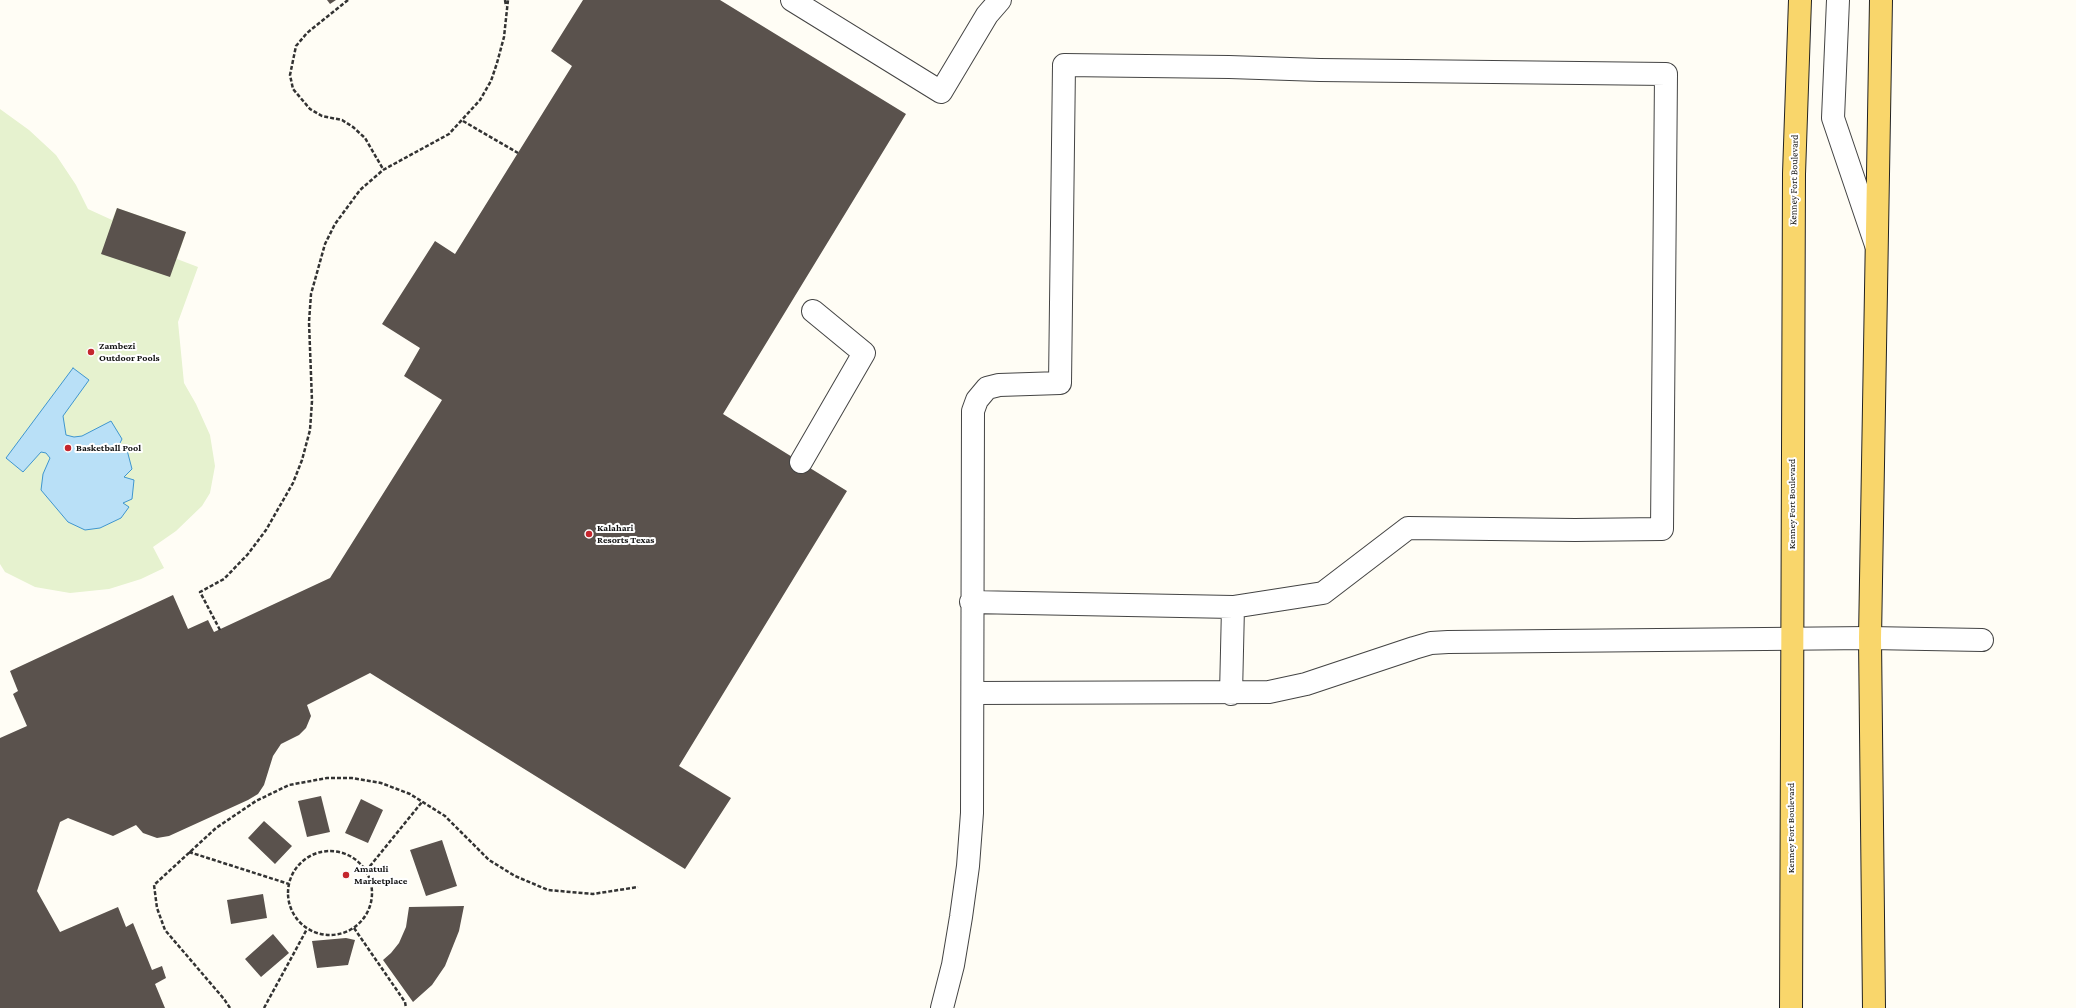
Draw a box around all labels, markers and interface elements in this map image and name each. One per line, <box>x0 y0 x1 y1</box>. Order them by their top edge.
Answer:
street label: Kenney Fort Boulevard <box>1787 135 1801 225</box>
place label: Zambezi Outdoor Pools <box>99 340 160 364</box>
marker: Zambezi Outdoor Pools <box>86 347 96 357</box>
place label: Basketball Pool <box>76 442 141 454</box>
marker: Basketball Pool <box>63 443 73 453</box>
street label: Kenney Fort Boulevard <box>1786 459 1798 549</box>
place label: Kalahari Resorts Texas <box>597 522 654 546</box>
marker: Kalahari Resorts Texas <box>584 529 594 539</box>
street label: Kenney Fort Boulevard <box>1785 783 1797 873</box>
place label: Amatuli Marketplace <box>354 863 407 886</box>
marker: Amatuli Marketplace <box>341 870 351 880</box>

